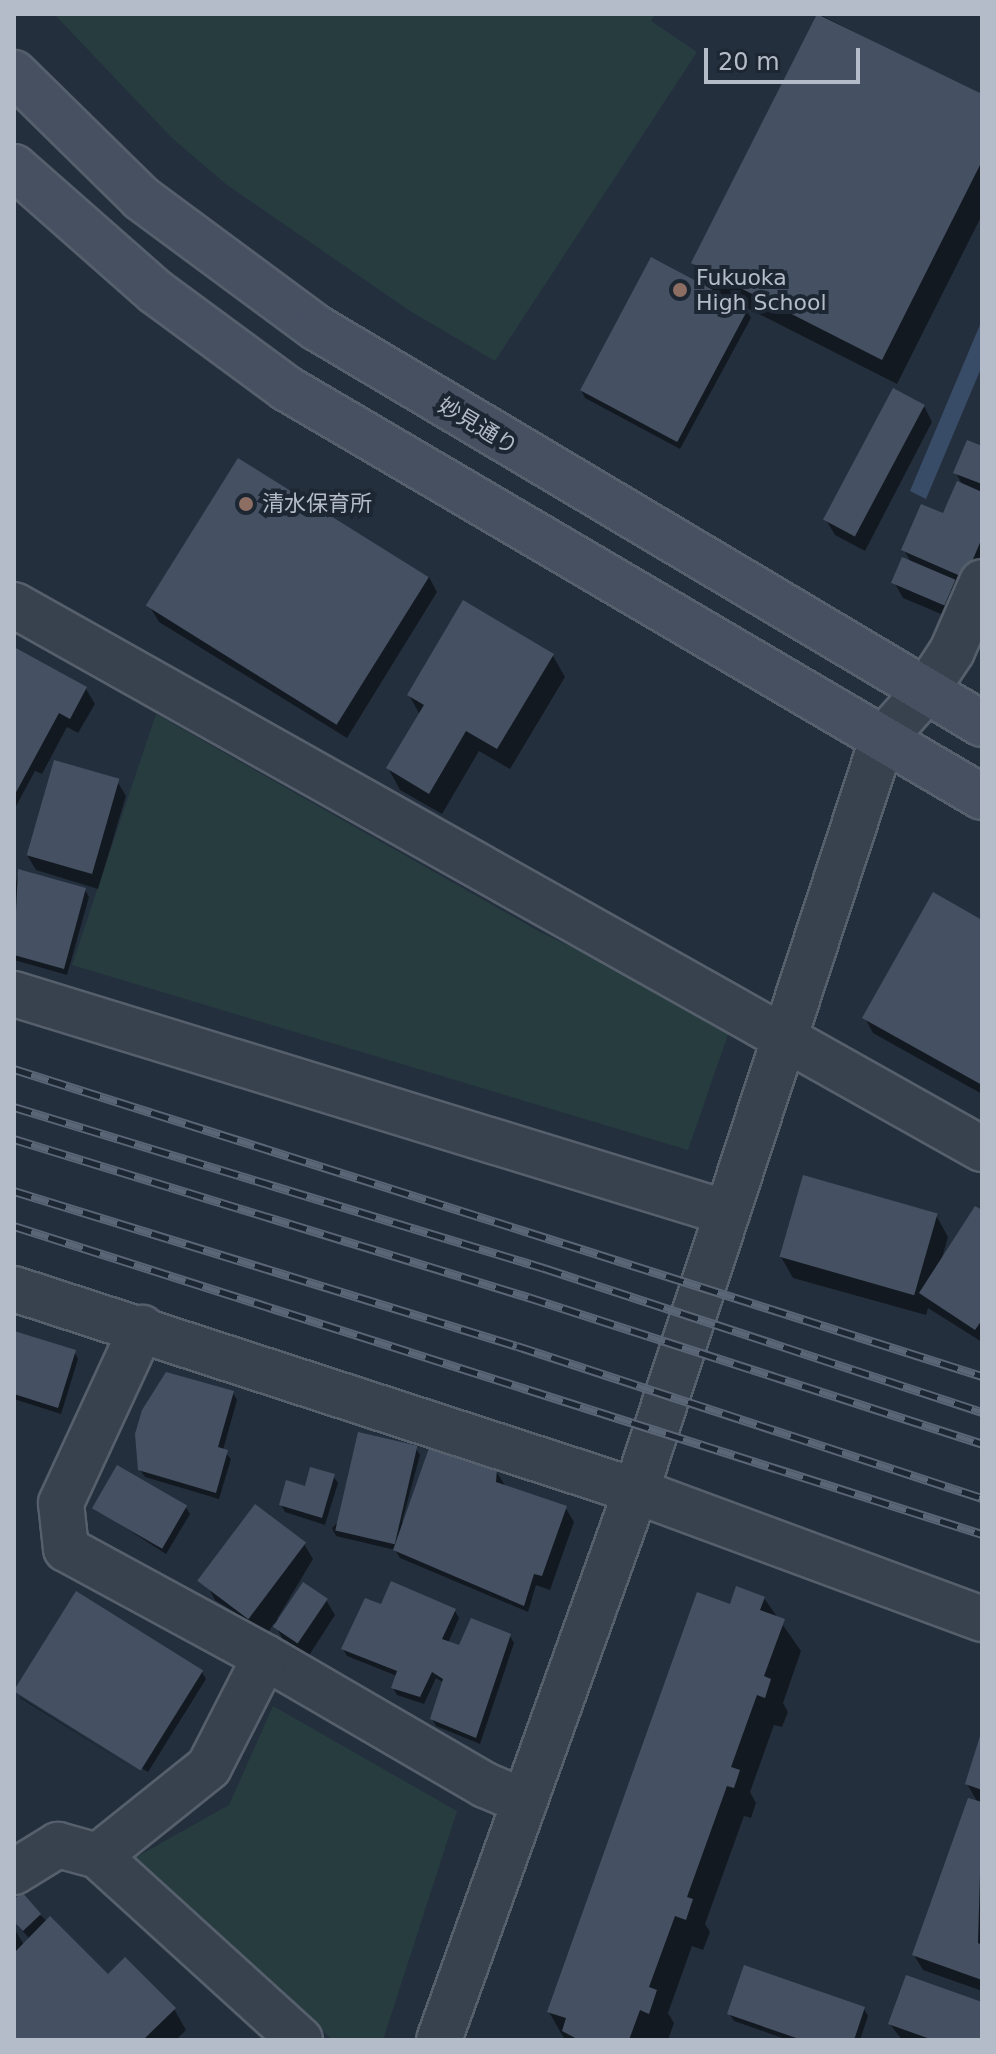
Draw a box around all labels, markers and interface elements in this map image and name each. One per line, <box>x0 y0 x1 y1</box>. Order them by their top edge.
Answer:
scale bar <box>708 32 864 82</box>
text: 20 m <box>718 48 780 76</box>
place label: Fukuoka High School <box>696 264 827 316</box>
marker: Fukuoka High School <box>671 281 689 299</box>
street label: 妙見通り <box>433 392 523 460</box>
place label: 清水保育所 <box>262 491 372 517</box>
marker: 清水保育所 <box>237 495 255 513</box>

